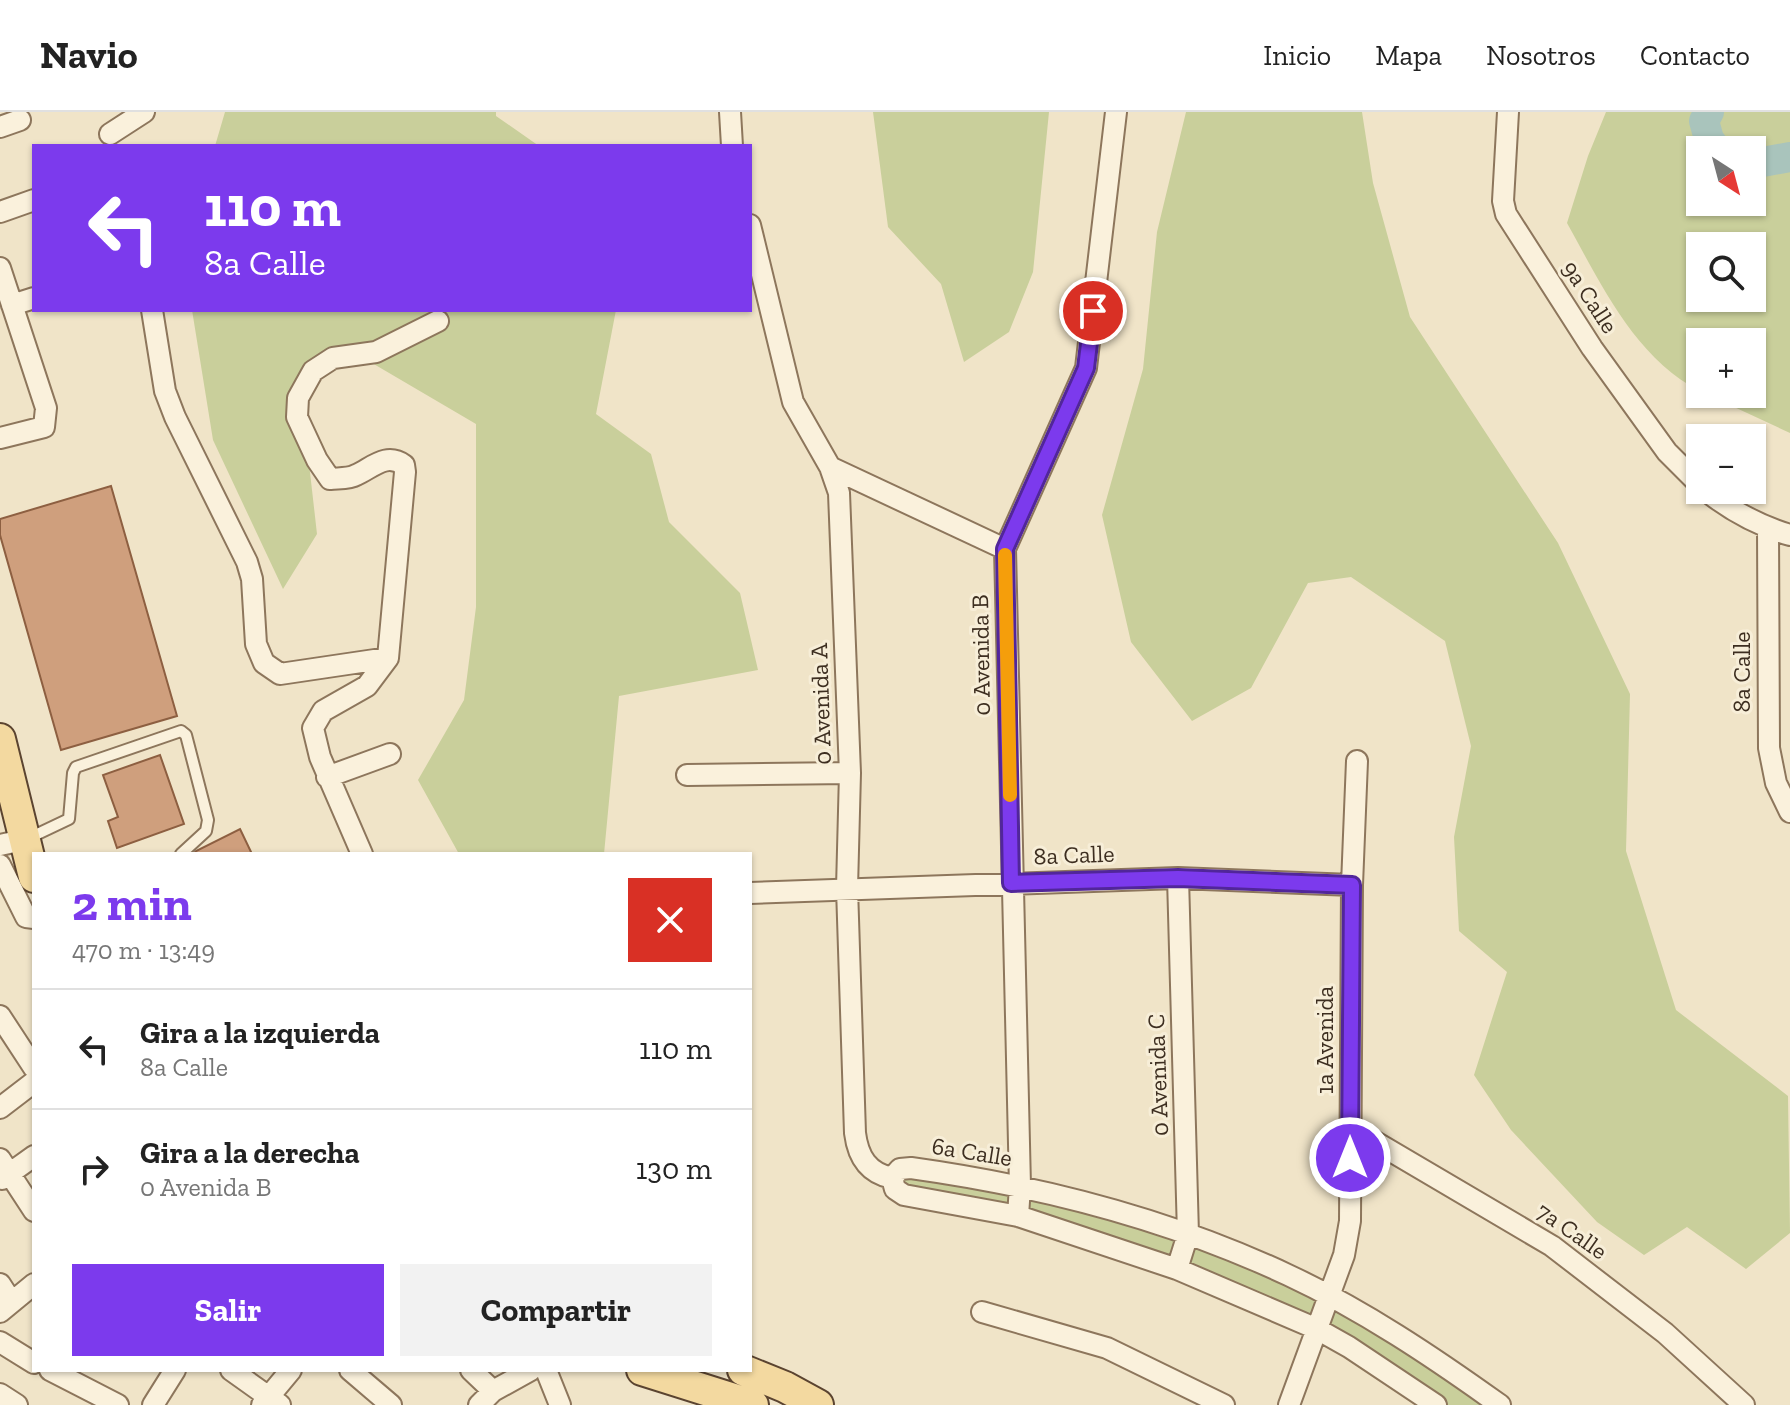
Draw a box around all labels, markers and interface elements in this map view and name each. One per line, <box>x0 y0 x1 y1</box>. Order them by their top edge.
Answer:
text: Navio <box>40 32 138 78</box>
text: Inicio <box>1263 39 1331 72</box>
text: Mapa <box>1375 39 1442 72</box>
text: Nosotros <box>1486 39 1596 72</box>
text: Contacto <box>1640 39 1750 72</box>
north arrow <box>1686 136 1766 216</box>
map controls <box>1686 136 1766 504</box>
text: 110 m <box>204 173 341 240</box>
icon: left <box>72 176 176 280</box>
button: search <box>1686 232 1766 312</box>
text: 8a Calle <box>204 241 326 284</box>
street label: 9a Calle <box>1556 255 1625 339</box>
pin <box>1059 277 1127 345</box>
icon: arrive <box>1071 289 1115 333</box>
button: + <box>1686 328 1766 408</box>
button: − <box>1686 424 1766 504</box>
street label: 0 Avenida B <box>965 594 996 716</box>
street label: 8a Calle <box>1727 631 1756 713</box>
street label: 0 Avenida A <box>804 642 837 765</box>
street label: 8a Calle <box>1033 839 1115 870</box>
text: 2 min <box>72 875 192 932</box>
button: close <box>628 878 712 962</box>
text: 470 m · 13:49 <box>72 934 215 966</box>
street label: 1a Avenida <box>1310 985 1339 1094</box>
street label: 0 Avenida C <box>1141 1013 1174 1137</box>
text: Gira a la izquierda <box>140 1015 380 1051</box>
icon: left <box>72 1027 116 1071</box>
text: 110 m <box>639 1031 712 1067</box>
text: 8a Calle <box>140 1051 228 1083</box>
position arrow <box>1308 1116 1392 1200</box>
street label: 6a Calle <box>930 1131 1014 1172</box>
text: Gira a la derecha <box>140 1135 360 1171</box>
icon: right <box>72 1147 116 1191</box>
text: 130 m <box>636 1151 712 1187</box>
text: 0 Avenida B <box>140 1171 271 1203</box>
street label: 7a Calle <box>1531 1196 1613 1265</box>
button: Salir <box>72 1264 384 1356</box>
button: Compartir <box>400 1264 712 1356</box>

